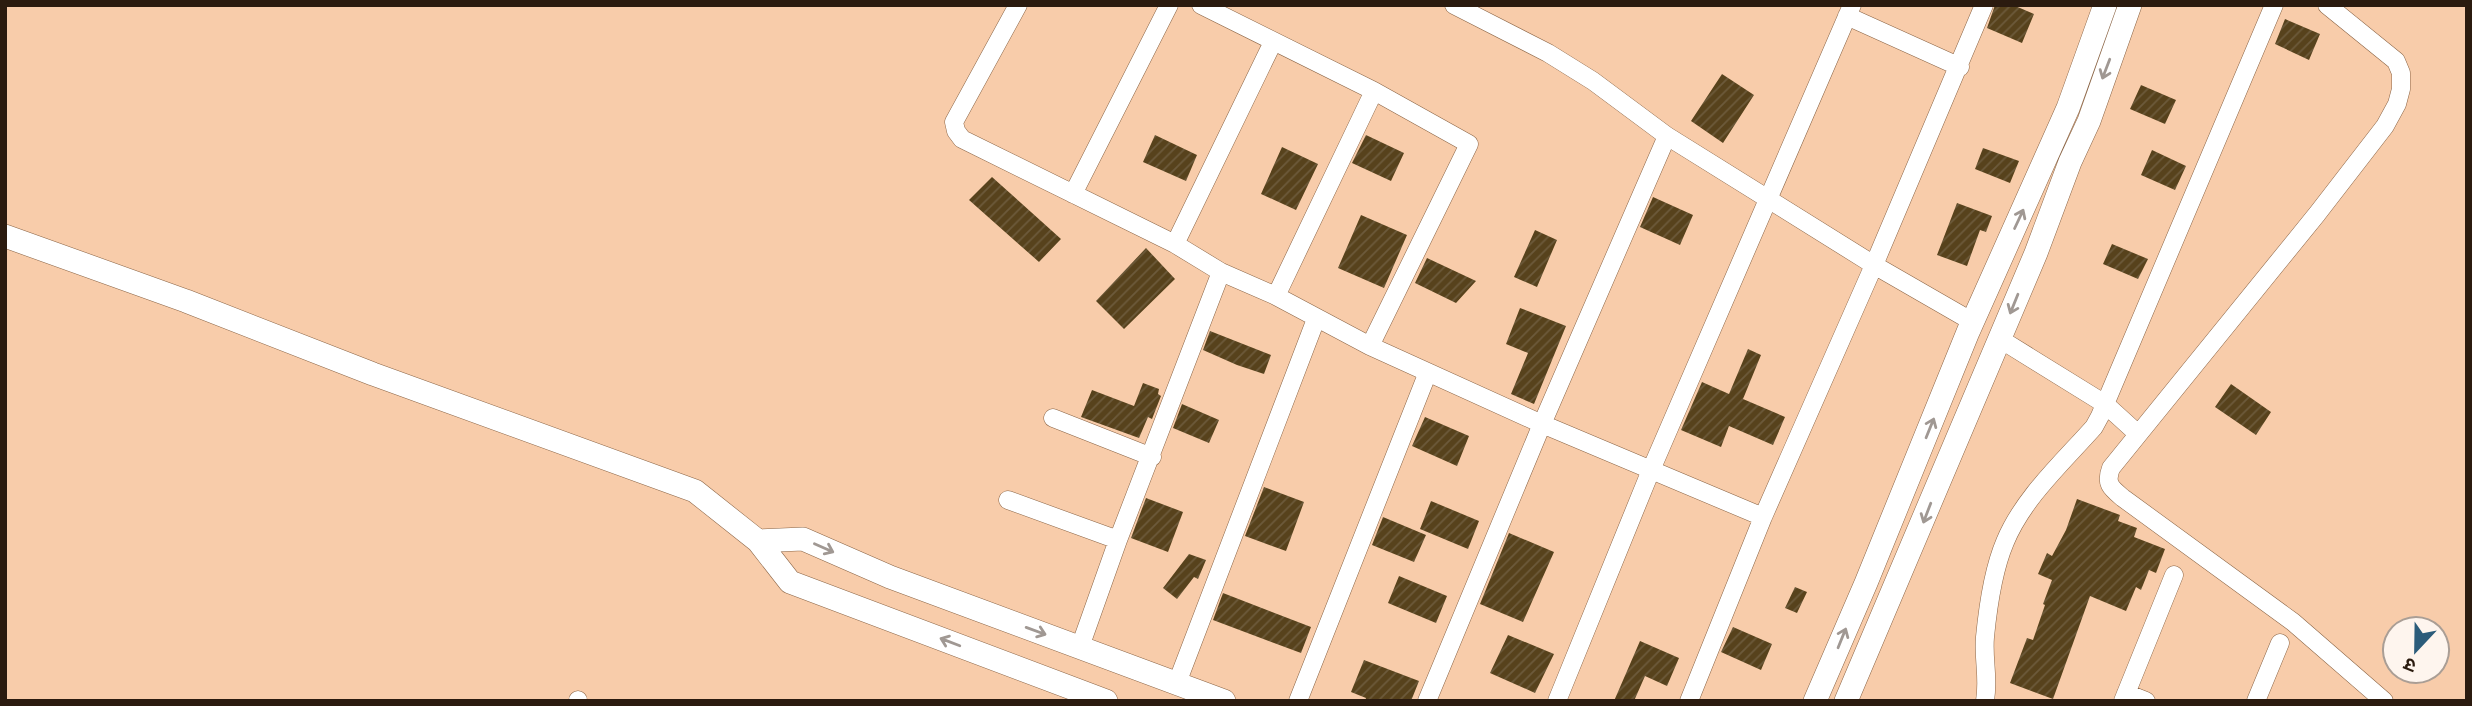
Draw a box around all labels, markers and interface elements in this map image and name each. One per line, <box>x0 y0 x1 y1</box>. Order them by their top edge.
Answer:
one-way arrow <box>2099 58 2112 80</box>
one-way arrow <box>2013 209 2026 230</box>
one-way arrow <box>2007 292 2020 314</box>
one-way arrow <box>1924 418 1937 439</box>
one-way arrow <box>1919 502 1932 524</box>
one-way arrow <box>813 542 835 555</box>
north arrow <box>2381 615 2451 685</box>
one-way arrow <box>1025 626 1047 639</box>
one-way arrow <box>1836 628 1849 649</box>
one-way arrow <box>940 635 962 648</box>
text: उ <box>2398 650 2420 682</box>

